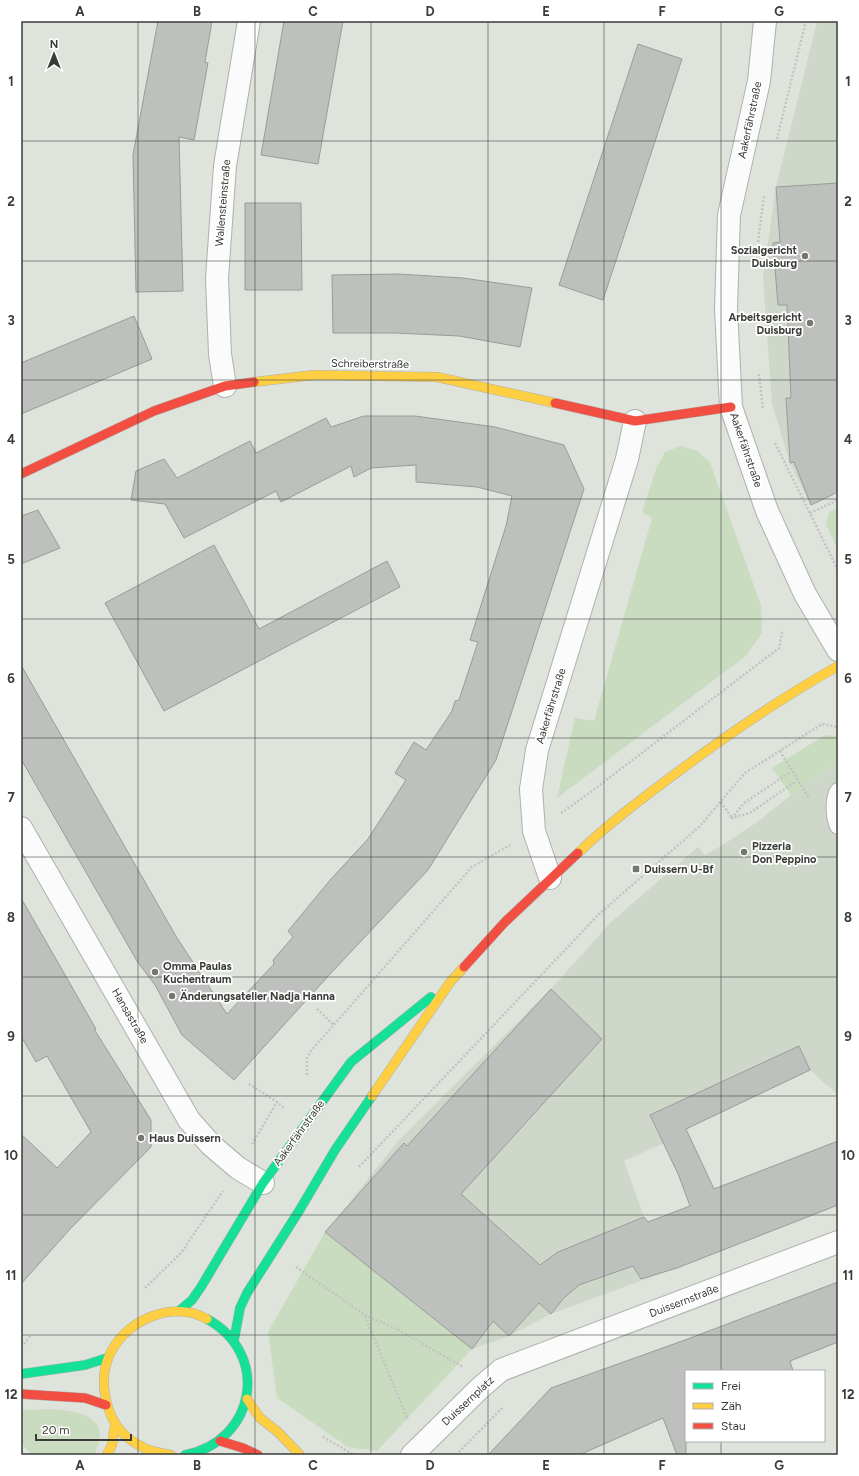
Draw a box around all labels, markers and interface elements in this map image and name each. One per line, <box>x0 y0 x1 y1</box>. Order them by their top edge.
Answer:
text: A <box>75 4 85 19</box>
text: B <box>193 4 201 19</box>
text: C <box>308 4 318 19</box>
text: D <box>425 4 435 19</box>
text: E <box>542 4 550 19</box>
text: F <box>658 4 666 19</box>
text: G <box>774 4 784 19</box>
north arrow <box>34 34 74 74</box>
text: N <box>50 38 58 51</box>
text: 1 <box>8 74 14 89</box>
text: 1 <box>845 74 851 89</box>
street label: Aakerfährstraße <box>736 80 764 160</box>
street label: Wallensteinstraße <box>213 159 233 247</box>
text: 2 <box>7 194 15 209</box>
text: 2 <box>844 194 852 209</box>
place label: Sozialgericht Duisburg <box>731 244 798 270</box>
marker: Sozialgericht Duisburg <box>800 251 810 261</box>
place label: Arbeitsgericht Duisburg <box>728 311 803 337</box>
text: 3 <box>7 313 15 328</box>
text: 3 <box>844 313 852 328</box>
marker: Arbeitsgericht Duisburg <box>805 318 815 328</box>
street label: Schreiberstraße <box>331 357 409 371</box>
street label: Aakerfährstraße <box>727 411 765 489</box>
text: 4 <box>7 432 15 447</box>
text: 4 <box>844 432 852 447</box>
text: 5 <box>7 552 15 567</box>
text: 5 <box>844 552 852 567</box>
street label: Aakerfährstraße <box>533 667 569 745</box>
text: 6 <box>7 671 15 686</box>
text: 6 <box>844 671 852 686</box>
text: 7 <box>7 790 15 805</box>
text: 7 <box>844 790 852 805</box>
place label: Pizzeria Don Peppino <box>752 840 817 866</box>
marker: Pizzeria Don Peppino <box>739 847 749 857</box>
place label: Duissern U-Bf <box>644 863 714 876</box>
marker: Duissern U-Bf <box>631 864 641 874</box>
text: 8 <box>7 910 15 925</box>
text: 8 <box>844 910 852 925</box>
place label: Omma Paulas Kuchentraum <box>163 960 232 986</box>
marker: Omma Paulas Kuchentraum <box>150 967 160 977</box>
street label: Hansastraße <box>109 986 151 1046</box>
place label: Änderungsatelier Nadja Hanna <box>180 989 335 1003</box>
marker: Änderungsatelier Nadja Hanna <box>167 991 177 1001</box>
text: 9 <box>7 1029 15 1044</box>
text: 9 <box>844 1029 852 1044</box>
street label: Aakerfährstraße <box>271 1098 327 1168</box>
place label: Haus Duissern <box>149 1132 221 1145</box>
marker: Haus Duissern <box>136 1133 146 1143</box>
text: 10 <box>4 1148 18 1163</box>
text: 10 <box>841 1148 855 1163</box>
text: 11 <box>6 1268 16 1283</box>
text: 11 <box>843 1268 853 1283</box>
street label: Duissernstraße <box>648 1282 720 1320</box>
legend <box>685 1370 825 1442</box>
street label: Duissernplatz <box>439 1374 497 1428</box>
text: Frei <box>721 1379 741 1393</box>
text: 12 <box>4 1387 18 1402</box>
text: 12 <box>841 1387 855 1402</box>
text: Zäh <box>721 1399 742 1413</box>
scale bar <box>36 1416 131 1442</box>
text: Stau <box>721 1419 746 1433</box>
text: 20 m <box>42 1423 70 1437</box>
text: A <box>75 1458 85 1473</box>
text: B <box>193 1458 201 1473</box>
text: C <box>308 1458 318 1473</box>
text: D <box>425 1458 435 1473</box>
text: E <box>542 1458 550 1473</box>
text: F <box>658 1458 666 1473</box>
text: G <box>774 1458 784 1473</box>

